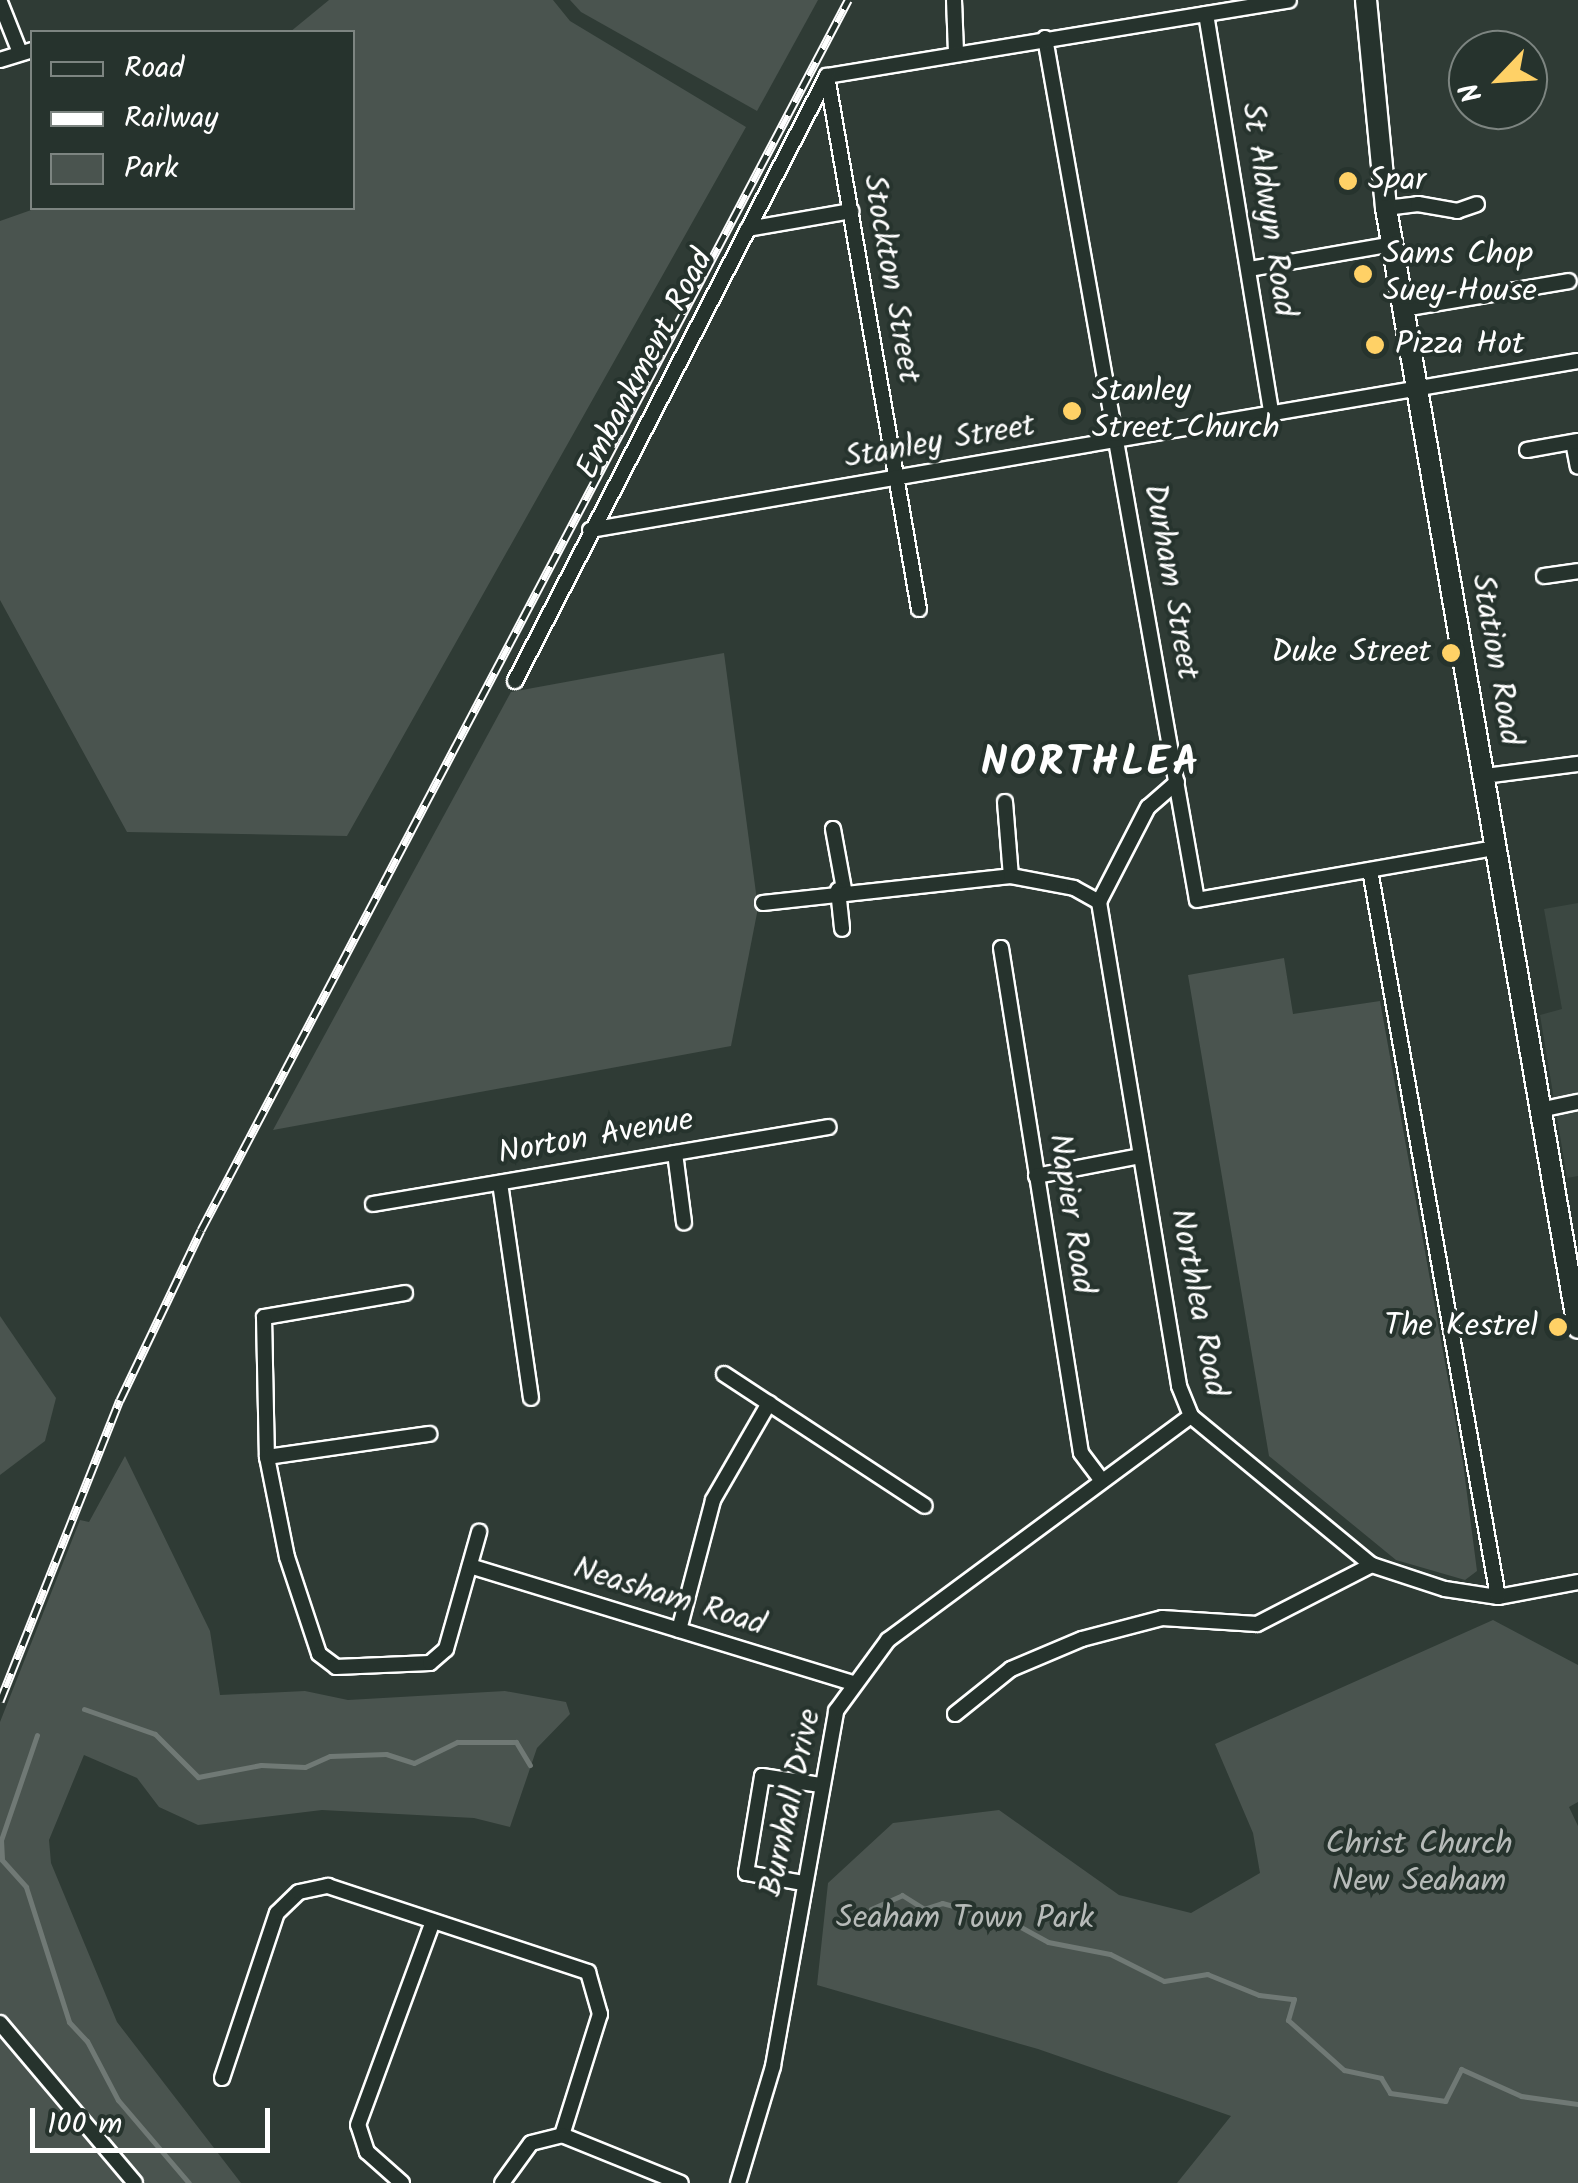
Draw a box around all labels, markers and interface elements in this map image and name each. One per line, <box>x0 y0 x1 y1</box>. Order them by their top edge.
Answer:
legend <box>30 30 355 210</box>
north arrow <box>1448 30 1548 130</box>
text: Road <box>124 45 184 93</box>
text: N <box>1448 75 1496 110</box>
text: Railway <box>124 95 218 143</box>
street label: St Aldwyn Road <box>1231 100 1303 320</box>
text: Park <box>124 145 178 193</box>
place label: Spar <box>1368 162 1426 200</box>
marker: Spar <box>1337 170 1359 192</box>
street label: Stockton Street <box>853 172 927 386</box>
place label: Sams Chop Suey House <box>1383 237 1537 312</box>
street label: Embankment Road <box>569 244 723 486</box>
marker: Sams Chop Suey House <box>1352 263 1374 285</box>
place label: Pizza Hot <box>1395 326 1524 364</box>
marker: Pizza Hot <box>1364 334 1386 356</box>
place label: Stanley Street Church <box>1092 374 1280 449</box>
marker: Stanley Street Church <box>1061 400 1083 422</box>
street label: Stanley Street <box>842 407 1038 479</box>
street label: Durham Street <box>1134 481 1206 683</box>
street label: Station Road <box>1461 572 1529 748</box>
place label: Duke Street <box>1272 634 1431 672</box>
marker: Duke Street <box>1440 642 1462 664</box>
district label: NORTHLEA <box>981 739 1201 789</box>
street label: Norton Avenue <box>495 1102 697 1174</box>
street label: Napier Road <box>1038 1131 1102 1297</box>
street label: Northlea Road <box>1160 1206 1234 1400</box>
place label: The Kestrel <box>1384 1308 1538 1346</box>
marker: The Kestrel <box>1547 1316 1569 1338</box>
street label: Neasham Road <box>568 1551 770 1645</box>
street label: Burnhall Drive <box>753 1706 831 1900</box>
park label: Christ Church New Seaham <box>1325 1827 1513 1902</box>
park label: Seaham Town Park <box>836 1900 1094 1938</box>
scale bar <box>35 2088 275 2150</box>
text: 100 m <box>47 2101 122 2149</box>

